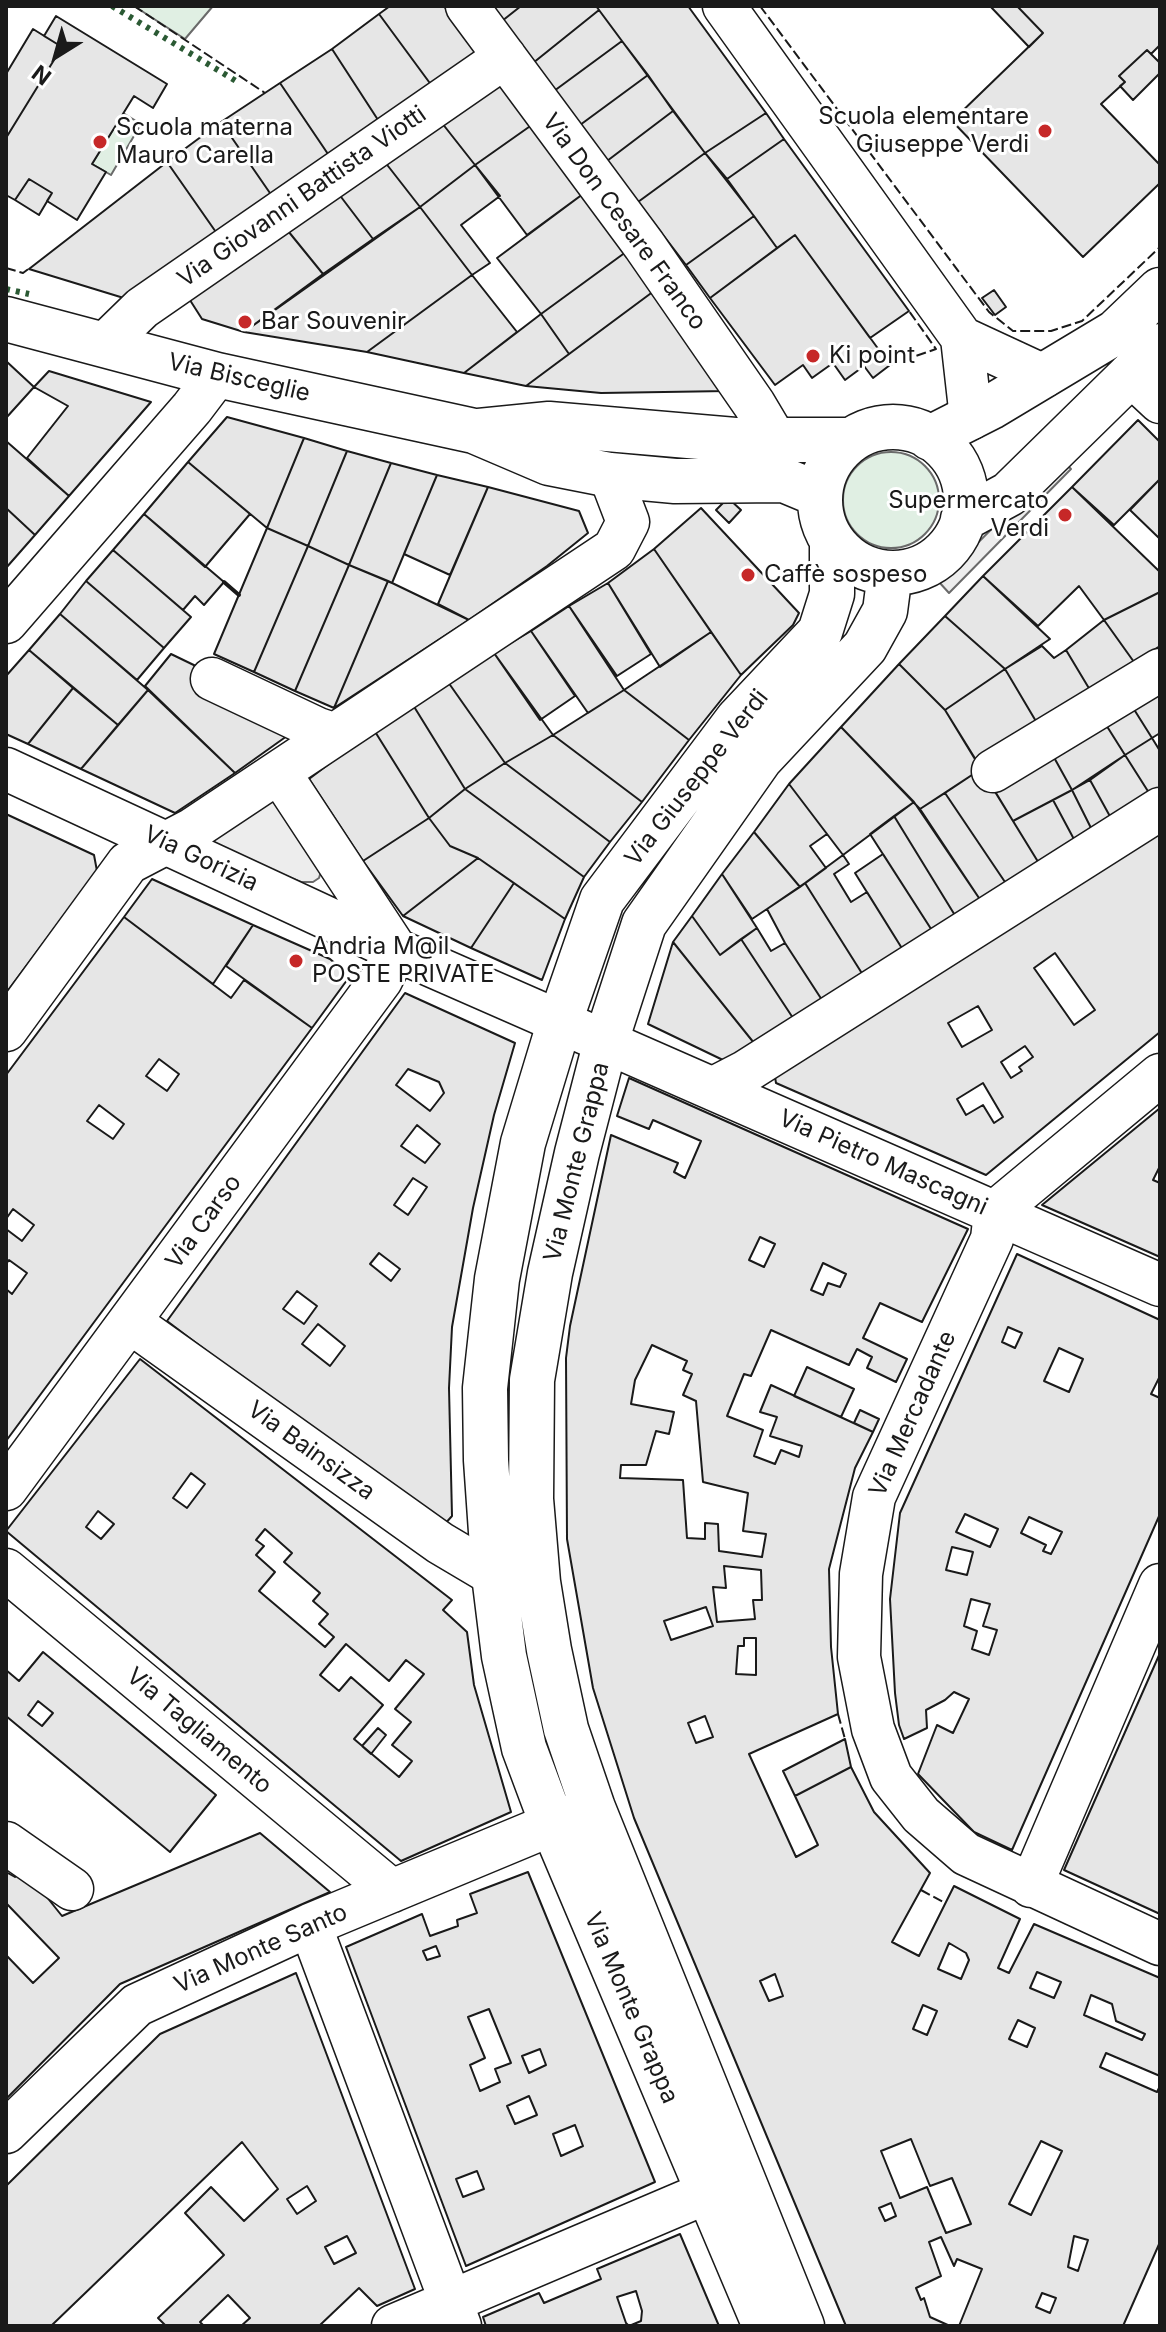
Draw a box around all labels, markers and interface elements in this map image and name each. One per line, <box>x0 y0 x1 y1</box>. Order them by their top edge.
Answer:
north arrow <box>16 16 96 96</box>
text: N <box>27 60 56 91</box>
street label: Via Giovanni Battista Viotti <box>172 100 432 294</box>
place label: Scuola elementare Giuseppe Verdi <box>818 103 1029 159</box>
street label: Via Don Cesare Franco <box>536 108 712 336</box>
place label: Scuola materna Mauro Carella <box>116 114 293 170</box>
marker: Scuola elementare Giuseppe Verdi <box>1036 122 1054 140</box>
marker: Scuola materna Mauro Carella <box>91 133 109 151</box>
place label: Bar Souvenir <box>261 308 406 336</box>
marker: Bar Souvenir <box>236 313 254 331</box>
place label: Ki point <box>829 342 915 370</box>
marker: Ki point <box>804 347 822 365</box>
street label: Via Bisceglie <box>165 348 313 408</box>
place label: Supermercato Verdi <box>888 487 1049 543</box>
marker: Supermercato Verdi <box>1056 506 1074 524</box>
place label: Caffè sospeso <box>764 561 927 589</box>
marker: Caffè sospeso <box>739 566 757 584</box>
street label: Via Giuseppe Verdi <box>619 684 775 872</box>
street label: Via Gorizia <box>139 820 263 898</box>
place label: Andria M@il POSTE PRIVATE <box>312 933 494 989</box>
marker: Andria M@il POSTE PRIVATE <box>287 952 305 970</box>
street label: Via Monte Grappa <box>538 1059 616 1265</box>
street label: Via Pietro Mascagni <box>774 1104 992 1222</box>
street label: Via Carso <box>160 1169 248 1275</box>
street label: Via Mercadante <box>864 1327 962 1501</box>
street label: Via Bainsizza <box>242 1395 380 1507</box>
street label: Via Tagliamento <box>120 1662 278 1800</box>
street label: Via Monte Santo <box>170 1898 352 2000</box>
street label: Via Monte Grappa <box>578 1908 684 2108</box>

